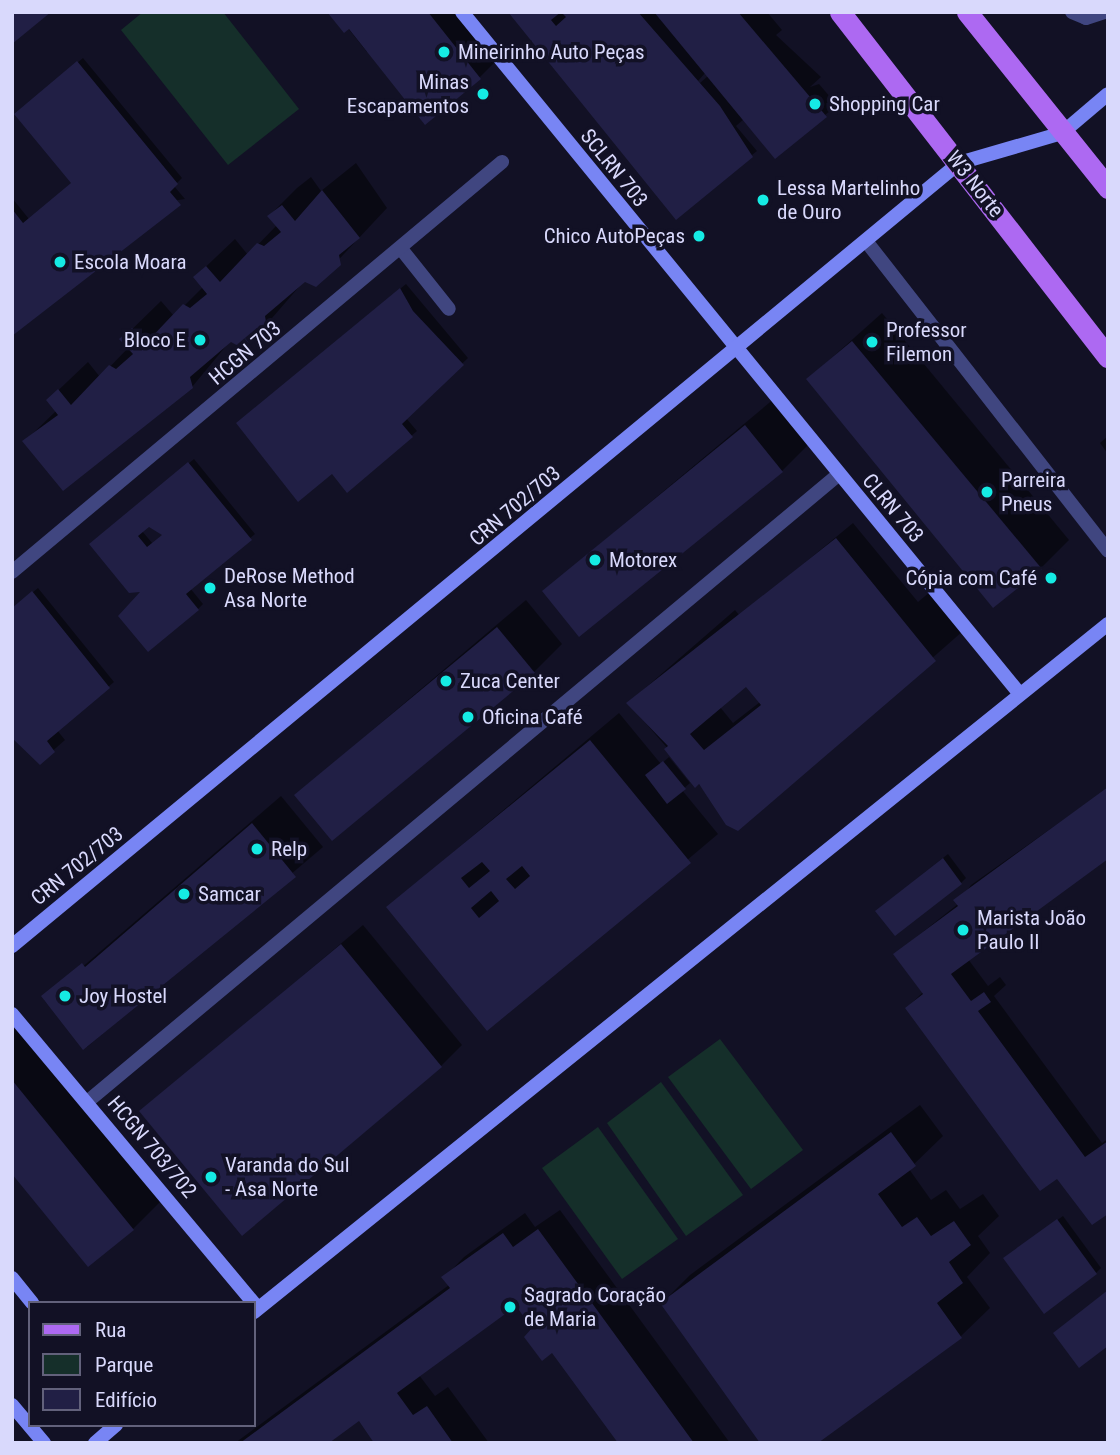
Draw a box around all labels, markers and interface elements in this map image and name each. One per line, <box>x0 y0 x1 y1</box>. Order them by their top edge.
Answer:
place label: Mineirinho Auto Peças <box>458 39 645 65</box>
marker: Mineirinho Auto Peças <box>436 44 452 60</box>
place label: Minas Escapamentos <box>347 69 469 119</box>
marker: Minas Escapamentos <box>475 86 491 102</box>
place label: Shopping Car <box>829 91 940 117</box>
marker: Shopping Car <box>807 96 823 112</box>
street label: SCLRN 703 <box>575 124 653 212</box>
street label: W3 Norte <box>941 146 1009 222</box>
place label: Lessa Martelinho de Ouro <box>777 175 920 225</box>
marker: Lessa Martelinho de Ouro <box>755 192 771 208</box>
place label: Chico AutoPeças <box>544 223 685 249</box>
marker: Chico AutoPeças <box>691 228 707 244</box>
place label: Escola Moara <box>74 249 186 275</box>
marker: Escola Moara <box>52 254 68 270</box>
street label: HCGN 703 <box>204 316 286 390</box>
place label: Professor Filemon <box>886 317 967 367</box>
place label: Bloco E <box>124 327 186 353</box>
marker: Bloco E <box>192 332 208 348</box>
marker: Professor Filemon <box>864 334 880 350</box>
street label: CRN 702/703 <box>464 461 566 551</box>
place label: Parreira Pneus <box>1001 467 1066 517</box>
street label: CLRN 703 <box>857 469 929 547</box>
marker: Parreira Pneus <box>979 484 995 500</box>
place label: Motorex <box>609 547 677 573</box>
marker: Motorex <box>587 552 603 568</box>
place label: DeRose Method Asa Norte <box>224 563 355 613</box>
place label: Cópia com Café <box>905 565 1037 591</box>
marker: Cópia com Café <box>1043 570 1059 586</box>
marker: DeRose Method Asa Norte <box>202 580 218 596</box>
place label: Zuca Center <box>460 668 560 694</box>
marker: Zuca Center <box>438 673 454 689</box>
place label: Oficina Café <box>482 704 583 730</box>
marker: Oficina Café <box>460 709 476 725</box>
street label: CRN 702/703 <box>26 821 128 911</box>
place label: Relp <box>271 836 307 862</box>
marker: Relp <box>249 841 265 857</box>
place label: Samcar <box>198 881 261 907</box>
marker: Samcar <box>176 886 192 902</box>
place label: Marista João Paulo II <box>977 905 1086 955</box>
marker: Marista João Paulo II <box>955 922 971 938</box>
place label: Joy Hostel <box>79 983 167 1009</box>
marker: Joy Hostel <box>57 988 73 1004</box>
street label: HCGN 703/702 <box>102 1091 202 1203</box>
place label: Varanda do Sul - Asa Norte <box>225 1152 350 1202</box>
marker: Varanda do Sul - Asa Norte <box>203 1169 219 1185</box>
place label: Sagrado Coração de Maria <box>524 1282 666 1332</box>
marker: Sagrado Coração de Maria <box>502 1299 518 1315</box>
legend <box>28 1301 256 1427</box>
text: Rua <box>95 1318 126 1342</box>
text: Parque <box>95 1353 153 1377</box>
text: Edifício <box>95 1388 157 1412</box>

